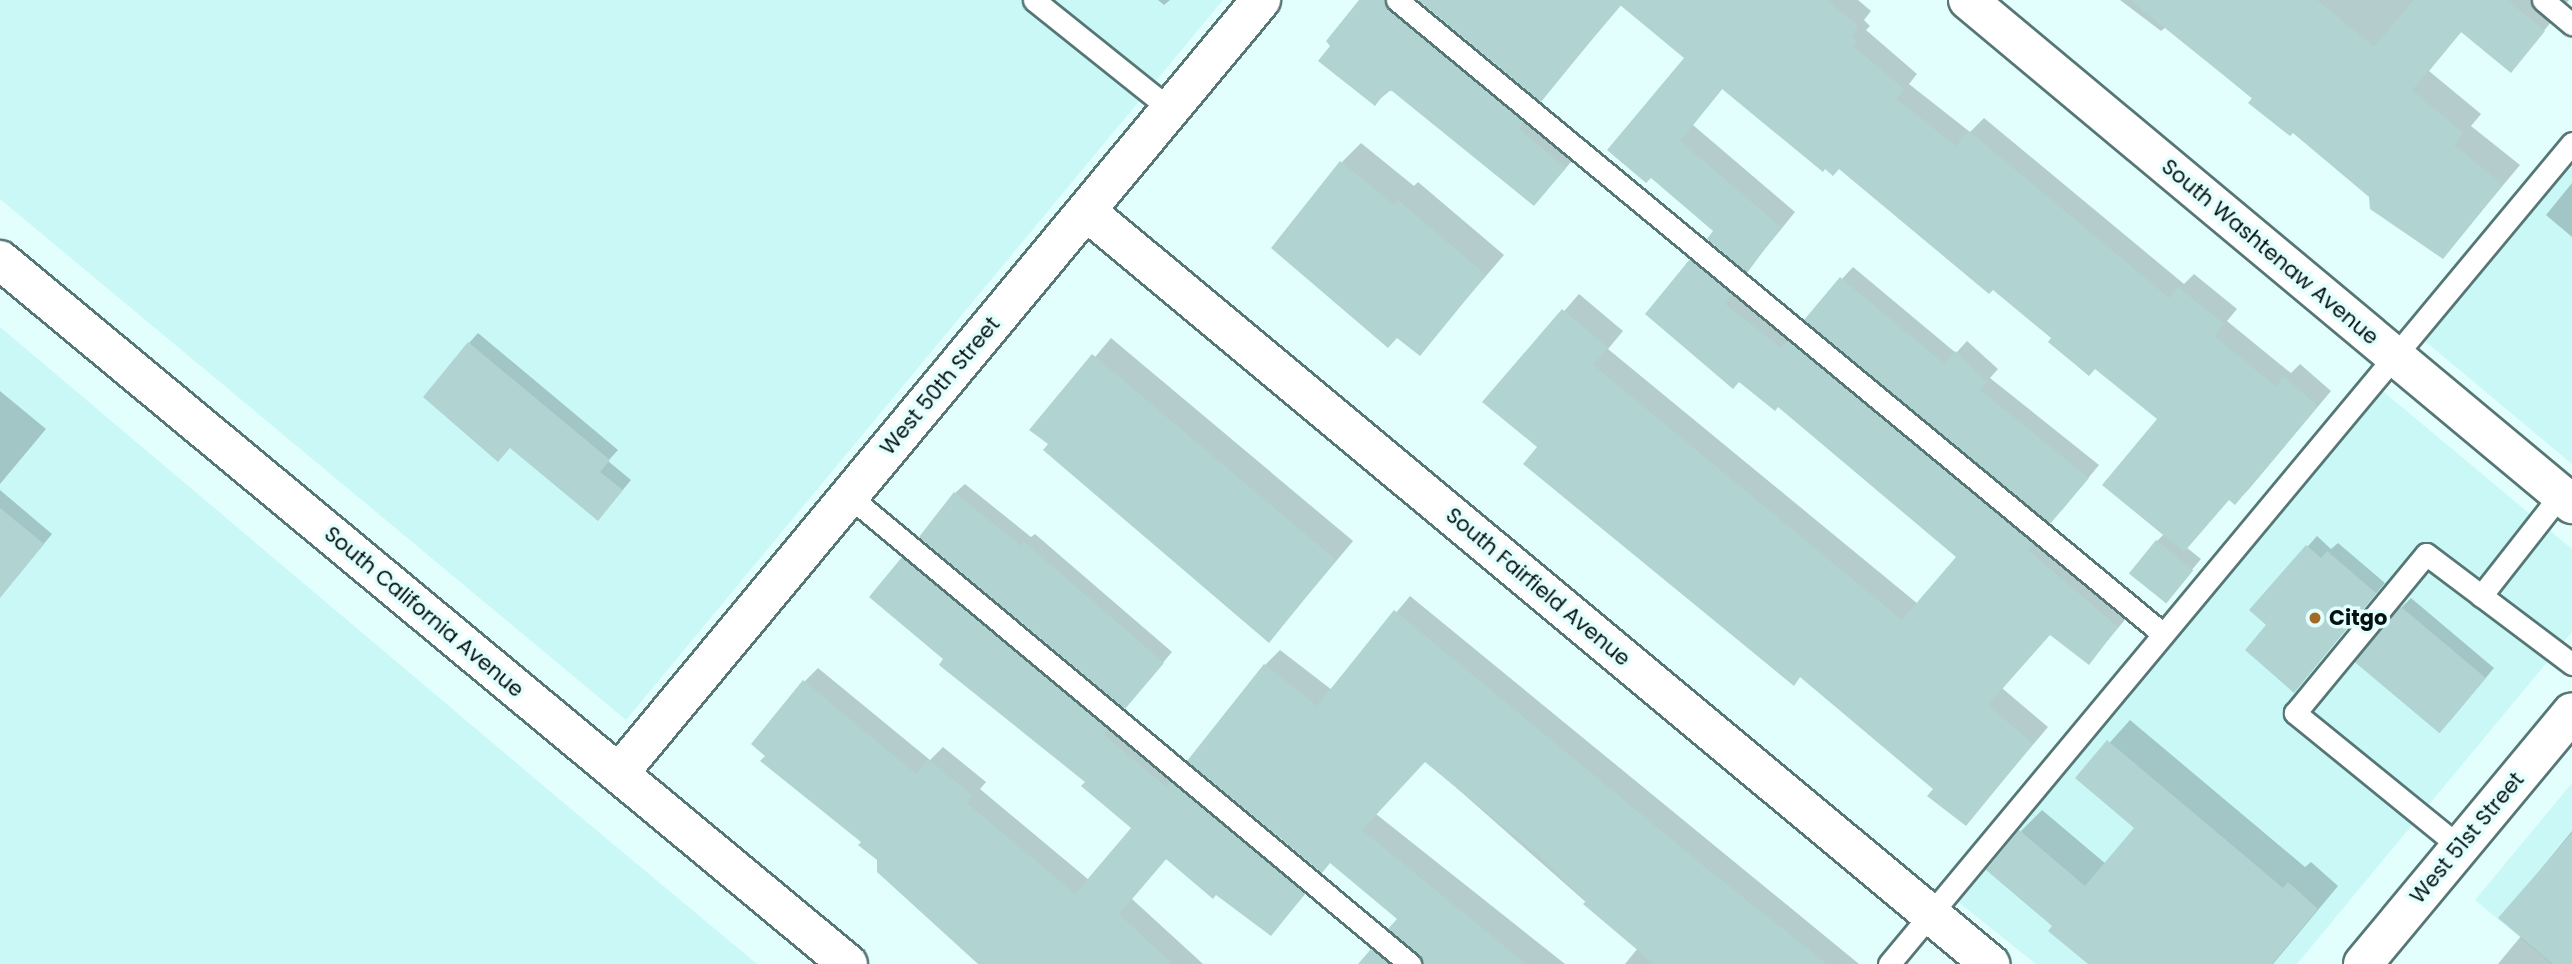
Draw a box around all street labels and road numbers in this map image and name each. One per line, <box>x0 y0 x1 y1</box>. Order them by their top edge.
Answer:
street label: South Washtenaw Avenue <box>2157 154 2383 350</box>
street label: West 50th Street <box>875 312 1005 460</box>
street label: South Fairfield Avenue <box>1441 503 1635 671</box>
street label: South California Avenue <box>319 521 529 703</box>
street label: West 51st Street <box>2405 767 2529 909</box>

